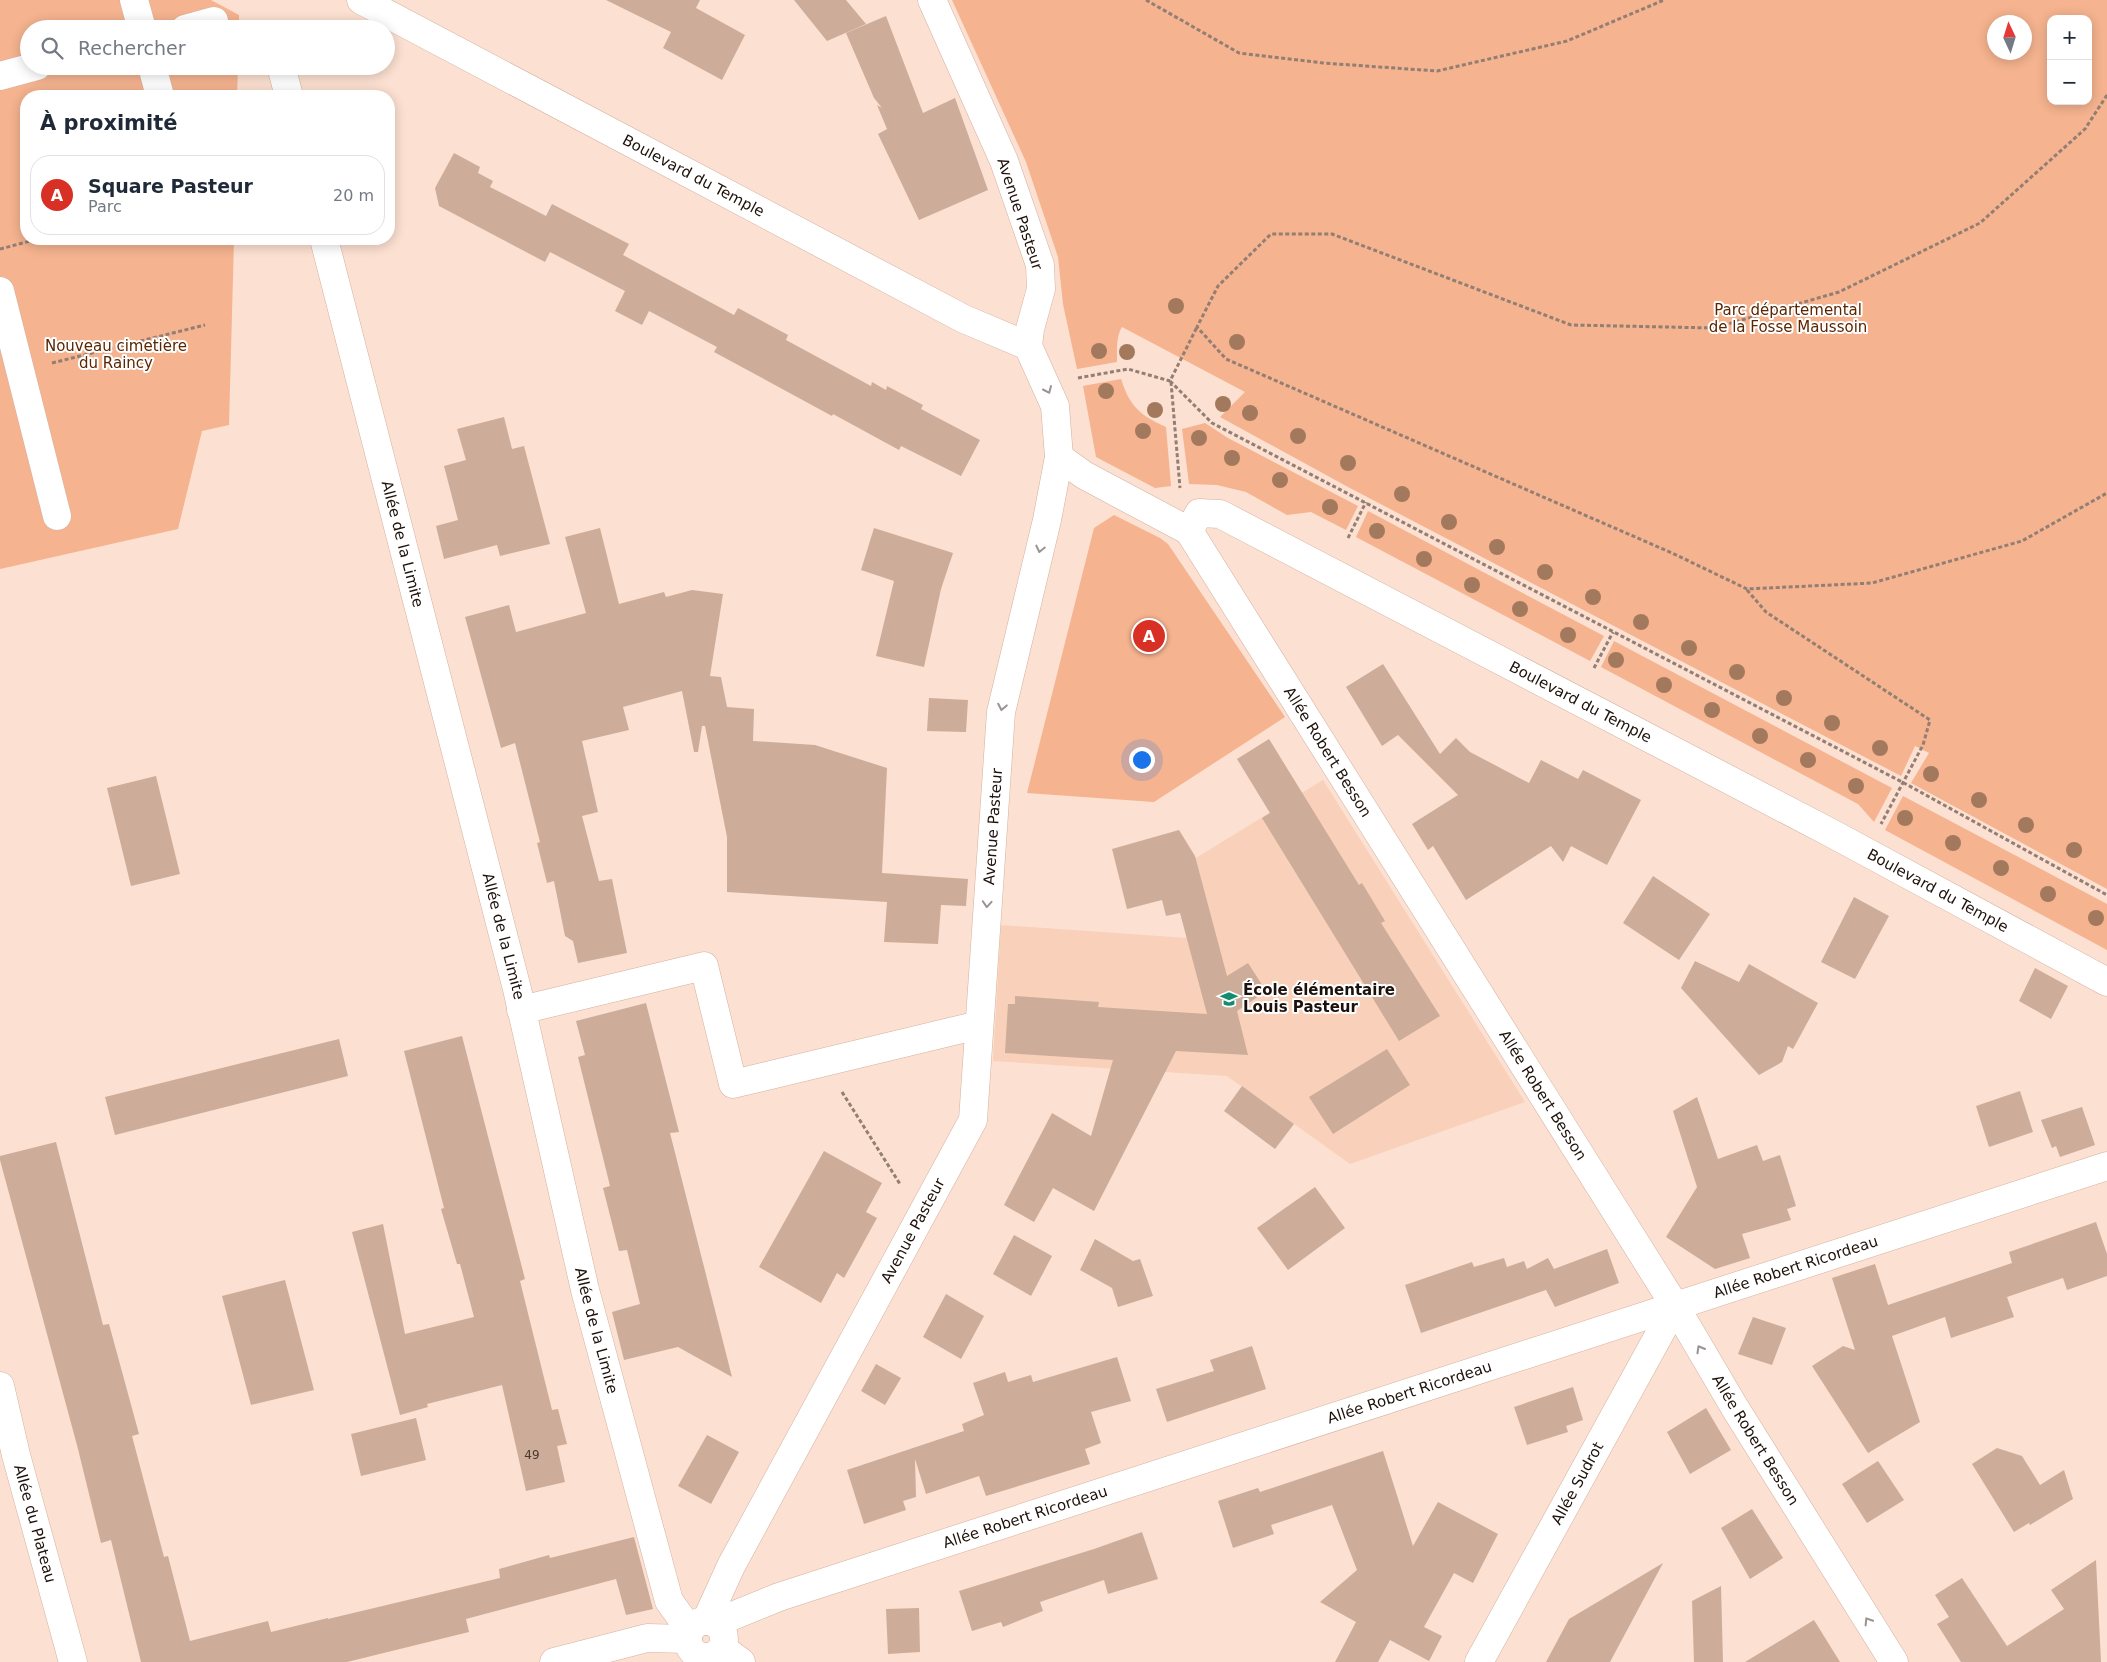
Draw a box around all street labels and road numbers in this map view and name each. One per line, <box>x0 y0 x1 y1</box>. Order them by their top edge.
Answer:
street label: Boulevard du Temple <box>619 131 767 221</box>
street label: Avenue Pasteur <box>993 156 1047 273</box>
street label: Allée de la Limite <box>378 479 427 609</box>
street label: Boulevard du Temple <box>1506 658 1655 747</box>
street label: Allée Robert Besson <box>1280 684 1375 821</box>
street label: Avenue Pasteur <box>980 767 1006 885</box>
street label: Boulevard du Temple <box>1864 845 2012 936</box>
street label: Allée de la Limite <box>479 871 528 1001</box>
street label: Allée Robert Besson <box>1495 1027 1590 1164</box>
street label: Avenue Pasteur <box>877 1174 949 1286</box>
street label: Allée Robert Ricordeau <box>1711 1232 1880 1302</box>
street label: Allée de la Limite <box>571 1266 622 1396</box>
street label: Allée Robert Ricordeau <box>1325 1357 1494 1427</box>
street label: Allée Robert Besson <box>1708 1371 1803 1509</box>
street label: Allée Sudrot <box>1547 1439 1607 1528</box>
street label: Allée du Plateau <box>10 1462 60 1585</box>
street label: Allée Robert Ricordeau <box>941 1482 1110 1552</box>

